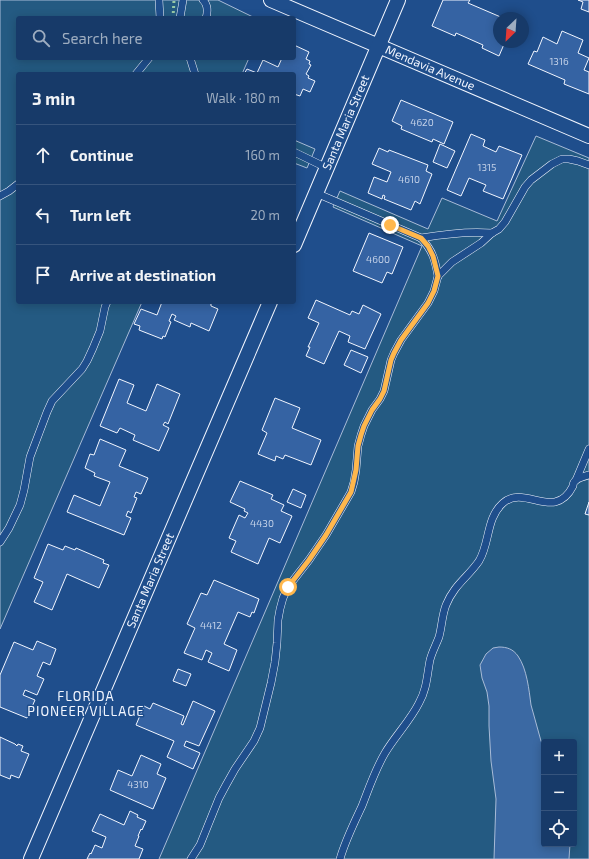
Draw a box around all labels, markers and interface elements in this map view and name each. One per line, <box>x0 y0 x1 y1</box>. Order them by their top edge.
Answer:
north arrow <box>493 12 529 48</box>
search box <box>16 16 296 60</box>
icon: search <box>30 27 52 49</box>
text: Search here <box>62 29 143 47</box>
street label: Mendavia Avenue <box>384 42 477 92</box>
house number: 1316 <box>549 55 569 67</box>
street label: Santa Maria Street <box>319 72 372 172</box>
text: 3 min <box>32 88 75 108</box>
text: Walk · 180 m <box>206 90 280 106</box>
house number: 4620 <box>410 116 434 128</box>
icon: ahead <box>32 144 54 166</box>
text: Continue <box>70 146 133 164</box>
text: 160 m <box>245 147 280 163</box>
house number: 1315 <box>478 161 496 173</box>
house number: 4610 <box>398 173 420 185</box>
icon: left <box>32 204 54 226</box>
text: Turn left <box>70 206 131 224</box>
text: 20 m <box>251 207 280 223</box>
route end <box>381 216 399 234</box>
house number: 4600 <box>366 253 390 265</box>
icon: arrive <box>32 264 54 286</box>
text: Arrive at destination <box>70 266 216 284</box>
house number: 4430 <box>250 517 274 529</box>
street label: Santa Maria Street <box>123 530 176 630</box>
route start <box>279 578 297 596</box>
house number: 4412 <box>200 619 222 631</box>
district label: FLORIDA PIONEER VILLAGE <box>27 688 145 719</box>
map controls <box>541 739 577 847</box>
button: + <box>541 739 577 775</box>
button: − <box>541 775 577 811</box>
house number: 4310 <box>127 778 149 790</box>
button: locate <box>541 811 577 847</box>

